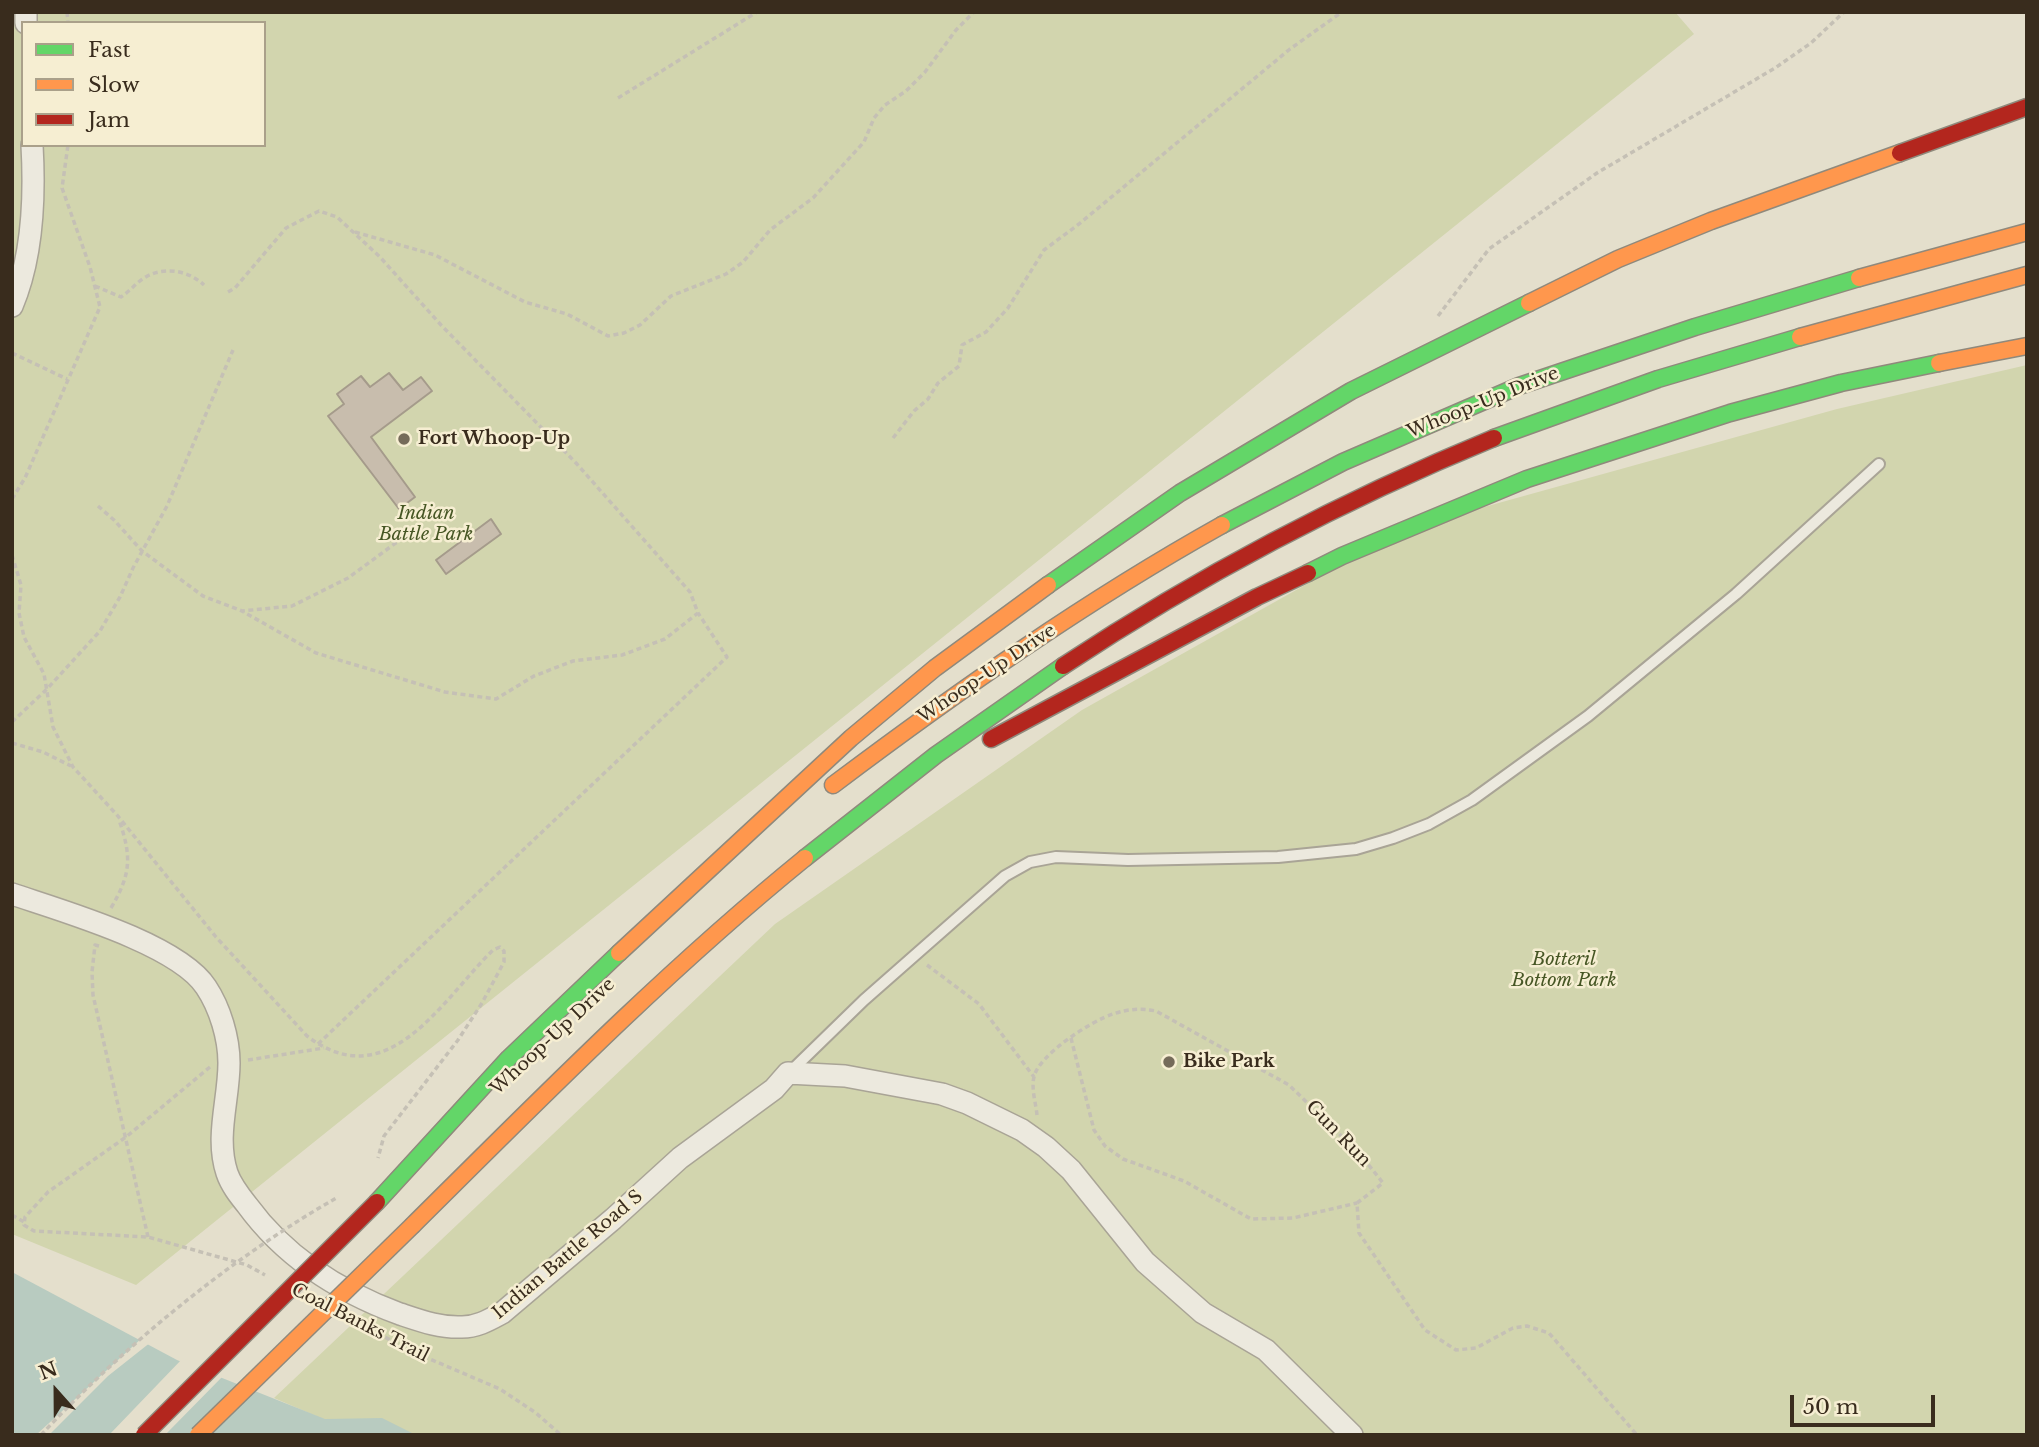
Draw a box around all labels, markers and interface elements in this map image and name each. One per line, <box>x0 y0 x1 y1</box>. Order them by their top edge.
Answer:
legend <box>21 21 266 147</box>
text: Fast <box>88 37 130 63</box>
text: Slow <box>88 72 140 98</box>
text: Jam <box>88 107 130 133</box>
street label: Whoop-Up Drive <box>1404 363 1562 443</box>
place label: Fort Whoop-Up <box>418 428 570 450</box>
marker: Fort Whoop-Up <box>396 431 412 447</box>
park label: Indian Battle Park <box>379 503 473 546</box>
street label: Whoop-Up Drive <box>914 620 1060 728</box>
park label: Botteril Bottom Park <box>1512 949 1616 992</box>
street label: Whoop-Up Drive <box>487 974 619 1100</box>
place label: Bike Park <box>1183 1051 1275 1073</box>
marker: Bike Park <box>1161 1054 1177 1070</box>
street label: Gun Run <box>1301 1096 1375 1172</box>
street label: Indian Battle Road S <box>489 1186 647 1324</box>
street label: Coal Banks Trail <box>288 1279 432 1367</box>
north arrow <box>21 1356 91 1426</box>
text: N <box>36 1357 61 1385</box>
scale bar <box>1794 1380 1939 1424</box>
text: 50 m <box>1803 1394 1858 1420</box>

